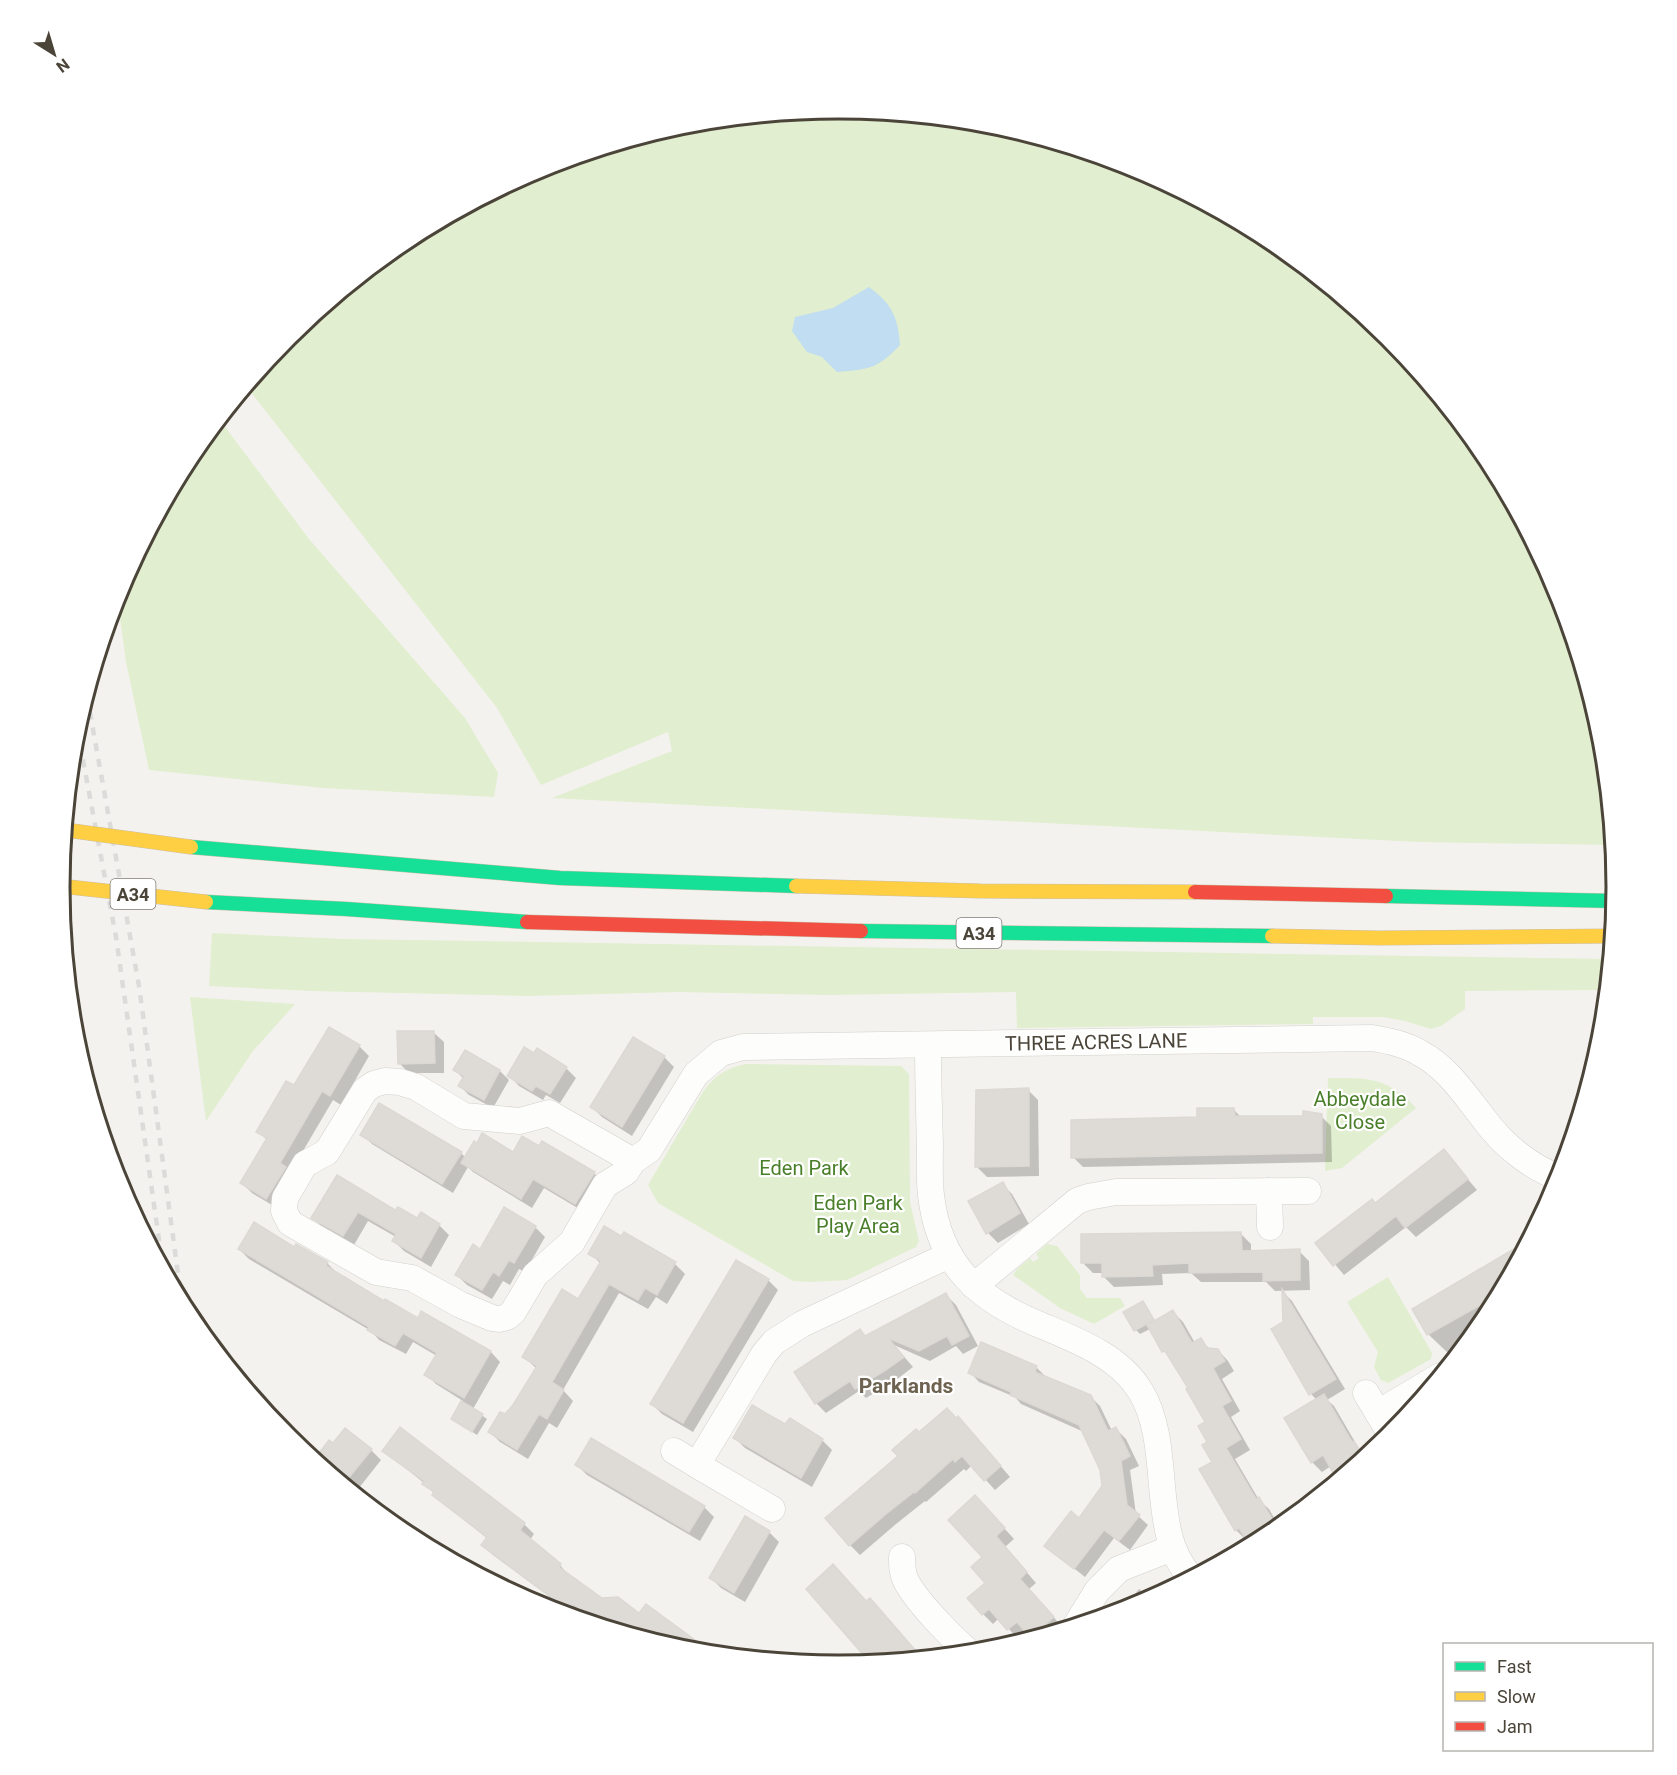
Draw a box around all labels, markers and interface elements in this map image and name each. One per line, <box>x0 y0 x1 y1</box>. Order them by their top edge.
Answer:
north arrow <box>24 24 84 84</box>
text: N <box>52 55 73 77</box>
road number: A34 <box>110 879 156 909</box>
road number: A34 <box>956 918 1002 948</box>
street label: THREE ACRES LANE <box>1005 1028 1187 1056</box>
park label: Abbeydale Close <box>1314 1087 1406 1134</box>
park label: Eden Park <box>759 1156 850 1180</box>
park label: Eden Park Play Area <box>813 1191 904 1238</box>
district label: Parklands <box>859 1374 954 1398</box>
legend <box>1443 1643 1653 1751</box>
text: Fast <box>1497 1656 1532 1677</box>
text: Slow <box>1497 1686 1536 1707</box>
text: Jam <box>1497 1716 1533 1737</box>

